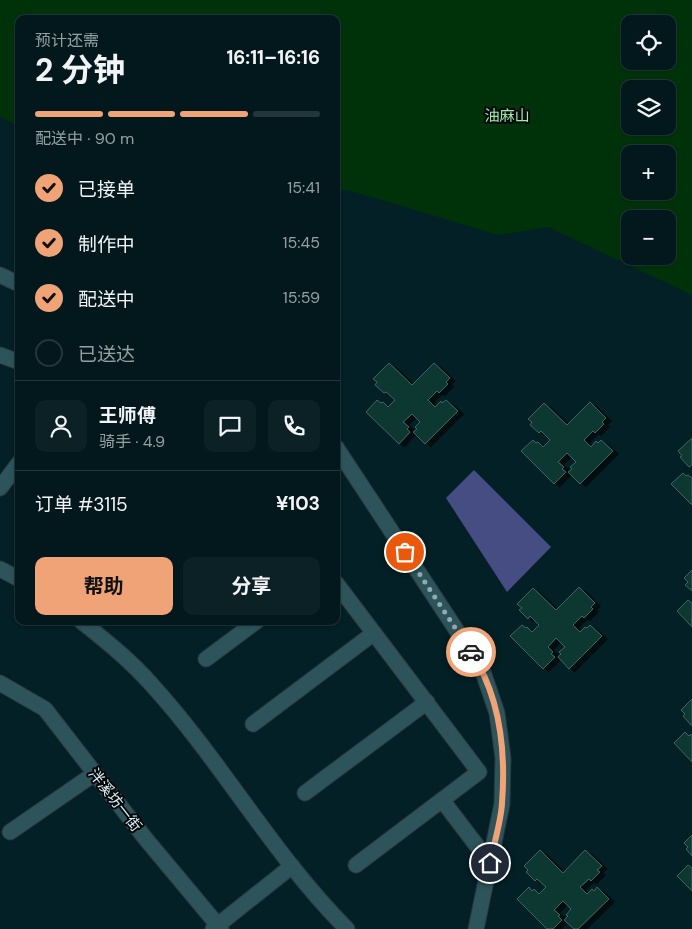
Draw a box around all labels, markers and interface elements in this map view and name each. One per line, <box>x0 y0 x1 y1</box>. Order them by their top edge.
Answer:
map controls <box>621 15 676 265</box>
button: locate <box>621 15 676 70</box>
text: 预计还需 <box>35 30 99 51</box>
text: 16:11–16:16 <box>226 45 320 70</box>
text: 2 分钟 <box>35 49 125 91</box>
button: layers <box>621 80 676 135</box>
park label: 油麻山 <box>484 106 530 126</box>
text: 配送中 · 90 m <box>35 128 134 149</box>
button: + <box>621 145 676 200</box>
icon: check <box>35 174 63 202</box>
text: 已接单 <box>78 177 135 202</box>
text: 15:41 <box>287 177 320 198</box>
button: − <box>621 210 676 265</box>
icon: check <box>35 229 63 257</box>
text: 制作中 <box>78 232 135 257</box>
text: 15:45 <box>283 232 320 253</box>
icon: check <box>35 284 63 312</box>
text: 配送中 <box>78 287 135 312</box>
text: 15:59 <box>283 287 320 308</box>
text: 已送达 <box>78 342 135 367</box>
button: person <box>35 400 87 452</box>
button: chat <box>204 400 256 452</box>
button: phone <box>268 400 320 452</box>
text: 王师傅 <box>99 403 156 428</box>
text: 骑手 · 4.9 <box>99 431 165 452</box>
text: ¥103 <box>276 491 320 516</box>
text: 订单 #3115 <box>35 492 128 517</box>
pin <box>384 531 426 573</box>
icon: bag <box>391 538 419 566</box>
button: 帮助 <box>35 557 173 615</box>
button: 分享 <box>183 557 320 615</box>
courier <box>446 627 496 677</box>
icon: car <box>457 638 485 666</box>
street label: 泮溪坊一街 <box>84 764 146 836</box>
pin <box>469 842 511 884</box>
icon: home <box>476 849 504 877</box>

